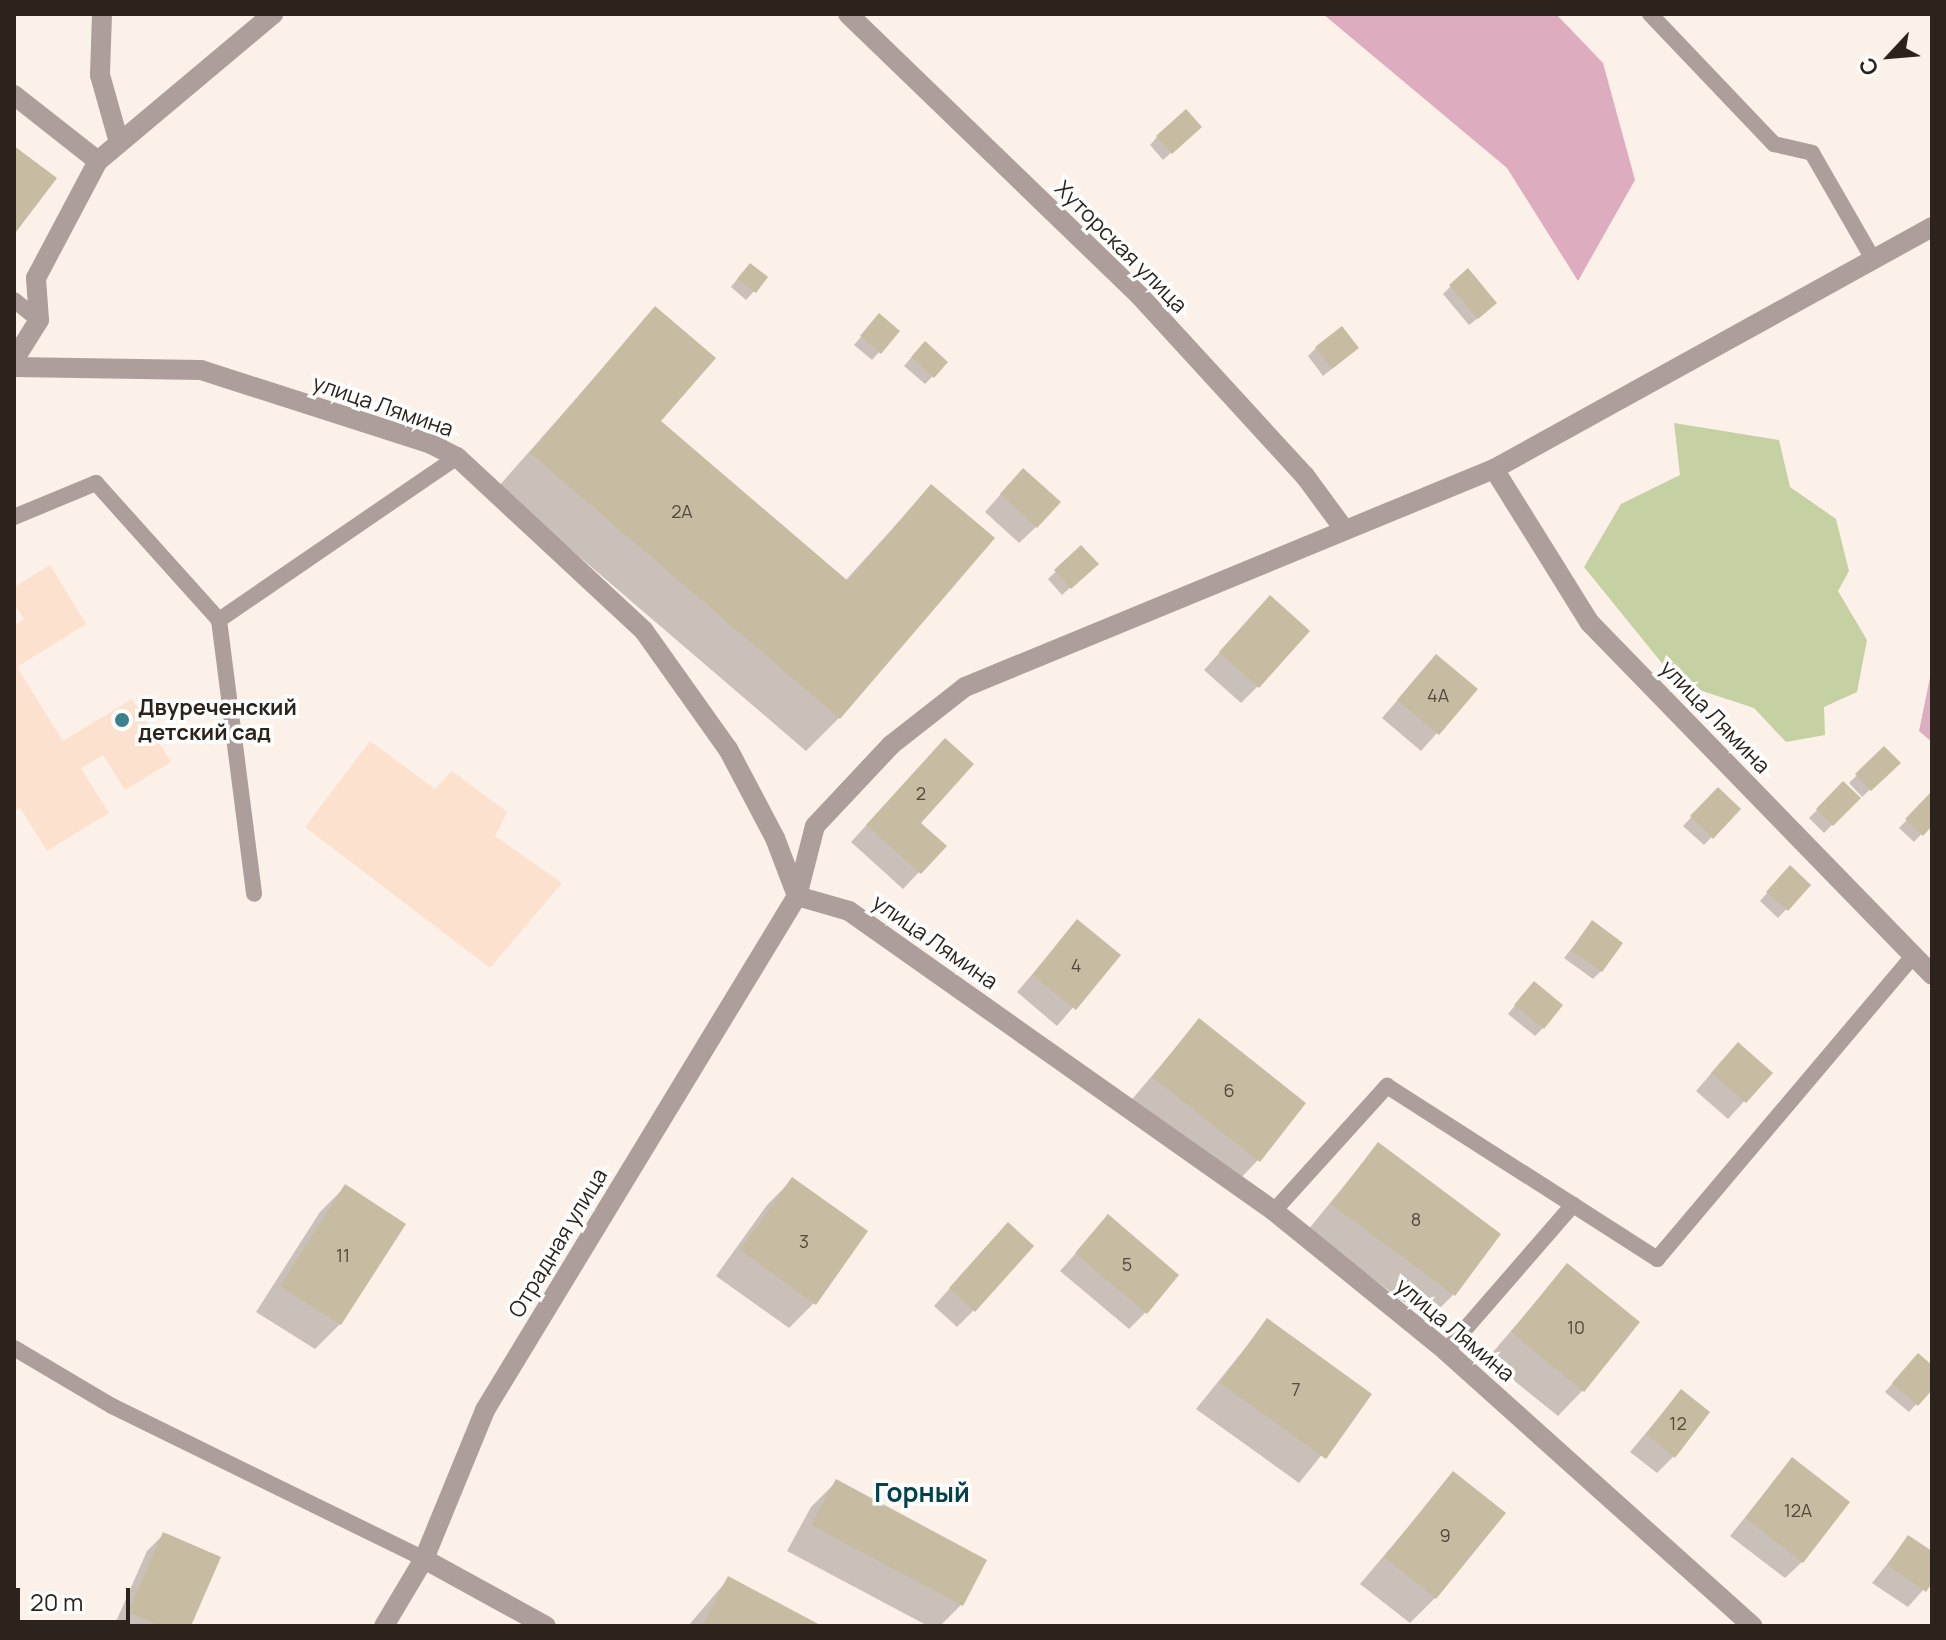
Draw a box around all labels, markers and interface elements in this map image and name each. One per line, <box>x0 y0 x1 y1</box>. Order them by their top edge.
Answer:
north arrow <box>1850 16 1930 96</box>
text: С <box>1851 53 1885 80</box>
street label: Хуторская улица <box>1049 175 1193 319</box>
street label: улица Лямина <box>309 370 457 442</box>
house number: 2А <box>671 500 693 522</box>
street label: улица Лямина <box>1654 655 1776 779</box>
house number: 4А <box>1427 684 1449 706</box>
place label: Двуреченский детский сад <box>138 694 297 746</box>
marker: Двуреченский детский сад <box>113 711 131 729</box>
house number: 2 <box>916 782 926 804</box>
street label: улица Лямина <box>867 889 1003 995</box>
house number: 4 <box>1071 954 1081 976</box>
house number: 6 <box>1223 1079 1235 1101</box>
street label: Отрадная улица <box>503 1164 613 1322</box>
house number: 8 <box>1411 1208 1421 1230</box>
house number: 3 <box>799 1230 809 1252</box>
house number: 11 <box>336 1244 350 1266</box>
house number: 5 <box>1122 1253 1132 1275</box>
street label: улица Лямина <box>1390 1273 1520 1387</box>
house number: 10 <box>1567 1316 1585 1338</box>
house number: 7 <box>1291 1378 1301 1400</box>
house number: 12 <box>1669 1412 1687 1434</box>
district label: Горный <box>874 1477 970 1509</box>
house number: 12А <box>1784 1499 1812 1521</box>
house number: 9 <box>1439 1524 1451 1546</box>
scale bar <box>20 1572 134 1622</box>
text: 20 m <box>30 1585 83 1618</box>

